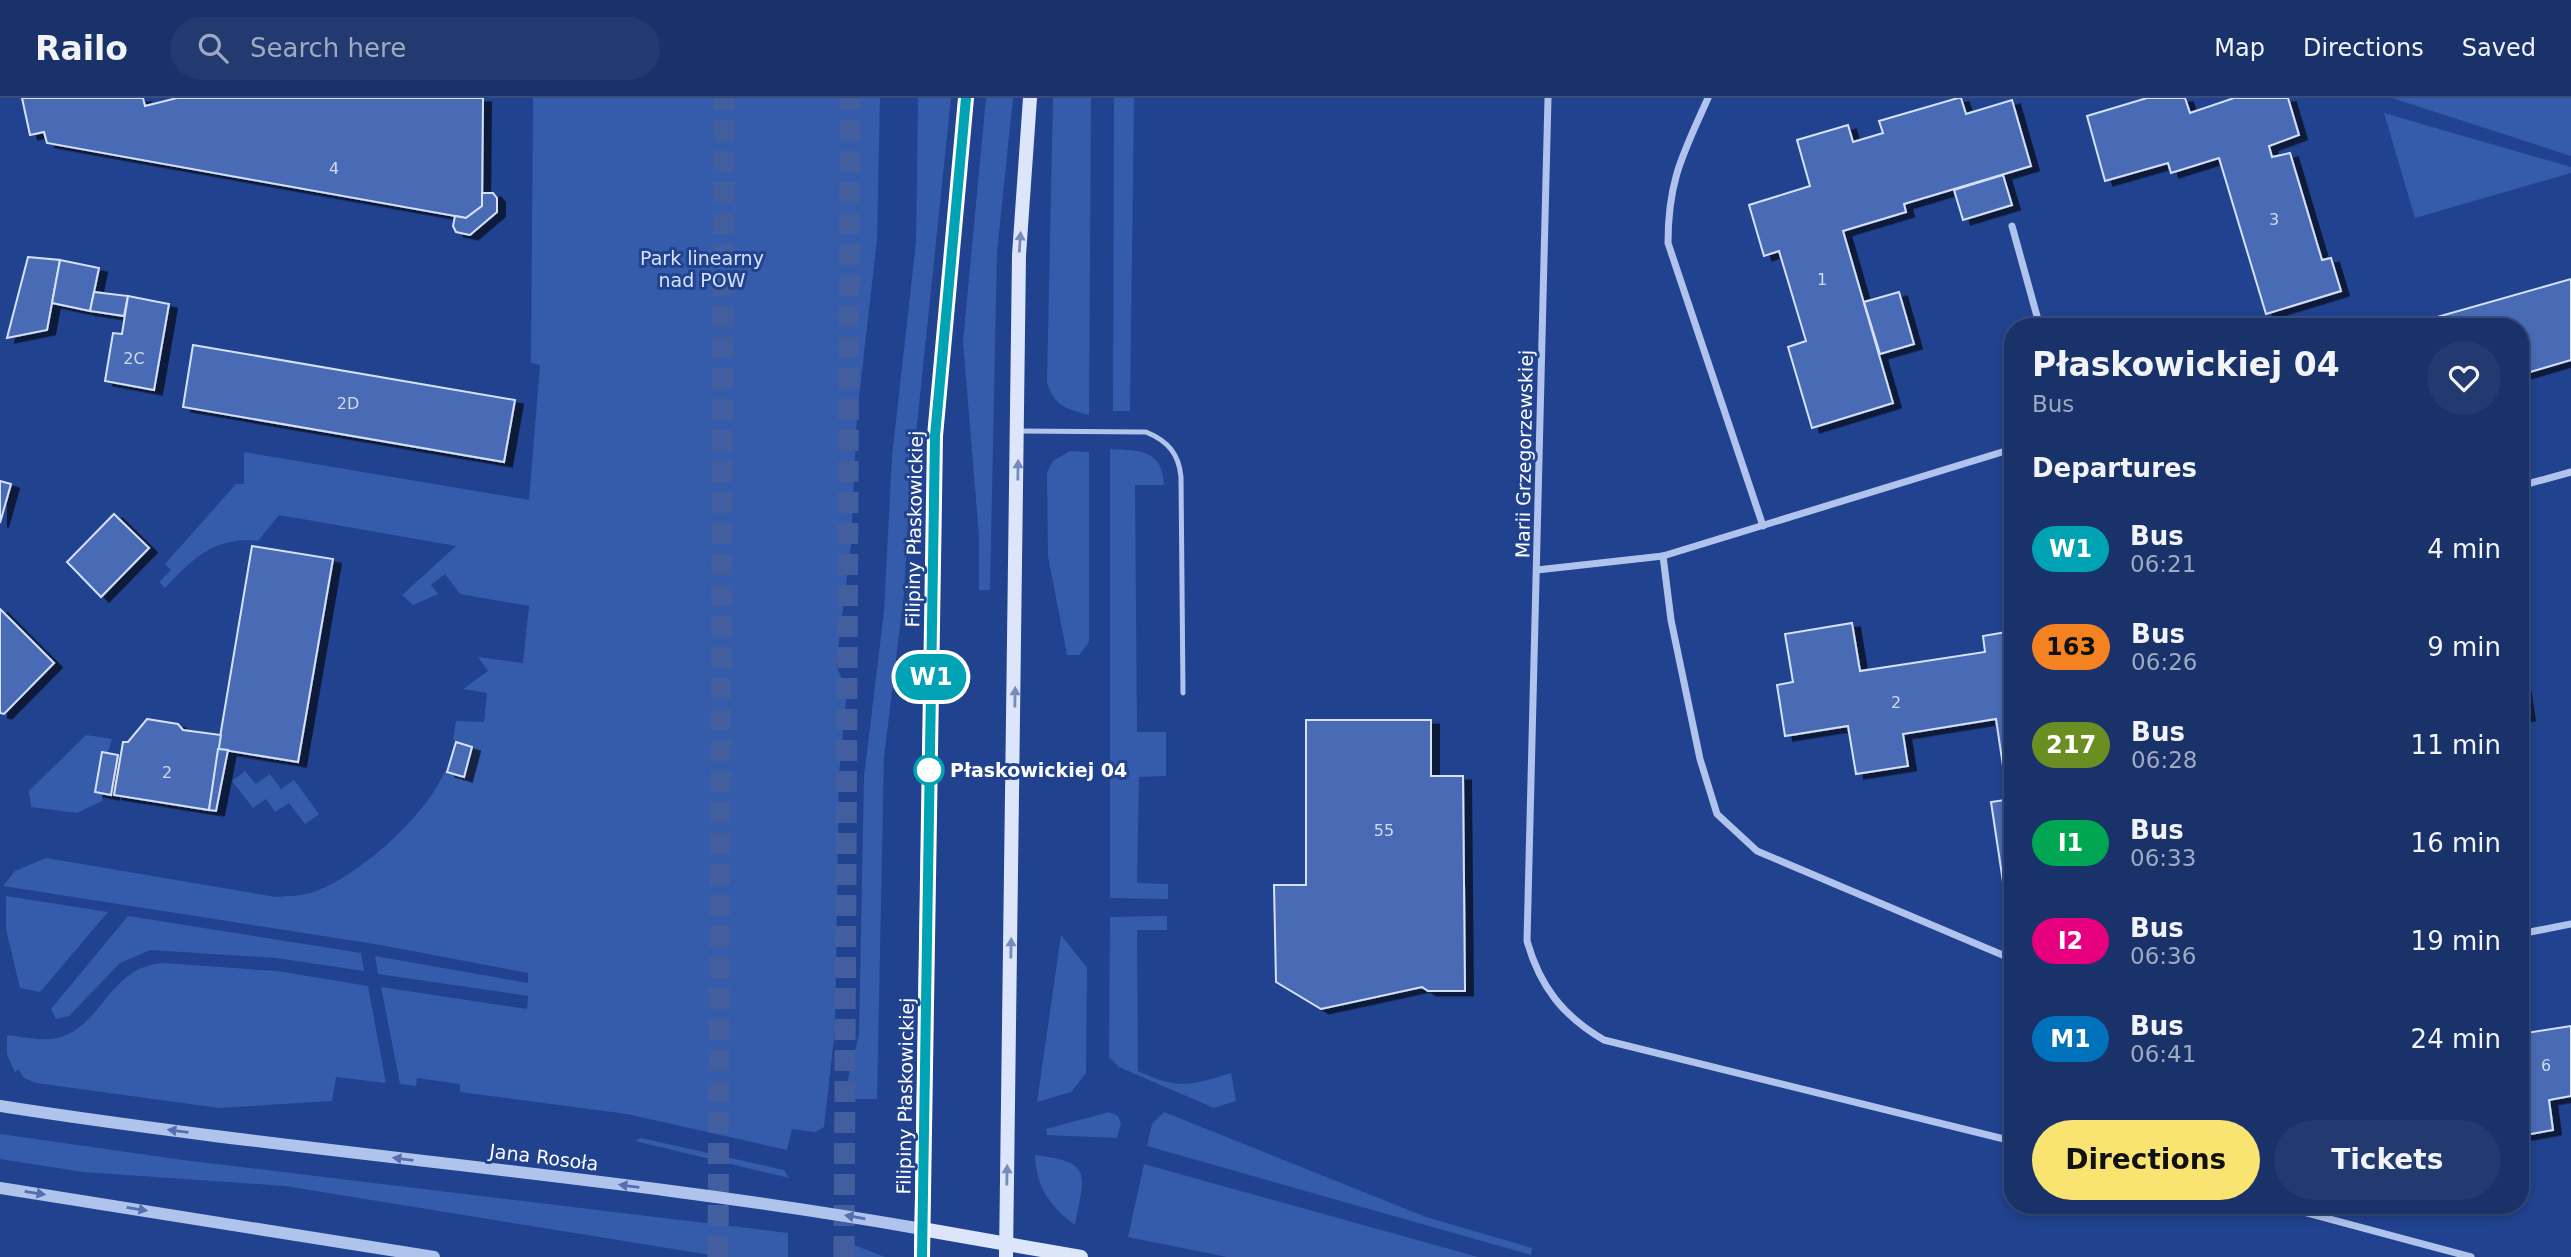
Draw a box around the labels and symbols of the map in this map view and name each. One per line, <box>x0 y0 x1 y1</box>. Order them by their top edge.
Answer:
house number: 4 <box>329 159 339 178</box>
house number: 3 <box>2269 210 2279 229</box>
one-way arrow <box>1015 231 1026 253</box>
park label: Park linearny nad POW <box>640 247 764 291</box>
house number: 1 <box>1817 270 1827 289</box>
house number: 2C <box>123 349 145 368</box>
street label: Marii Grzegorzewskiej <box>1511 350 1537 558</box>
house number: 2D <box>337 394 359 413</box>
street label: Filipiny Płaskowickiej <box>901 430 927 628</box>
one-way arrow <box>1012 458 1024 480</box>
line badge: W1 <box>900 654 962 700</box>
one-way arrow <box>1009 686 1021 708</box>
house number: 2 <box>1891 693 1901 712</box>
marker: Płaskowickiej 04 <box>914 755 944 785</box>
place label: Płaskowickiej 04 <box>950 759 1127 781</box>
house number: 2 <box>162 763 172 782</box>
house number: 55 <box>1374 821 1394 840</box>
one-way arrow <box>1005 936 1017 958</box>
street label: Filipiny Płaskowickiej <box>892 997 918 1195</box>
house number: 6 <box>2541 1056 2551 1075</box>
one-way arrow <box>166 1126 188 1137</box>
street label: Jana Rosoła <box>487 1139 600 1175</box>
one-way arrow <box>392 1154 414 1165</box>
one-way arrow <box>1001 1164 1013 1186</box>
one-way arrow <box>618 1181 640 1192</box>
one-way arrow <box>24 1188 46 1199</box>
one-way arrow <box>126 1204 148 1215</box>
one-way arrow <box>844 1211 866 1222</box>

